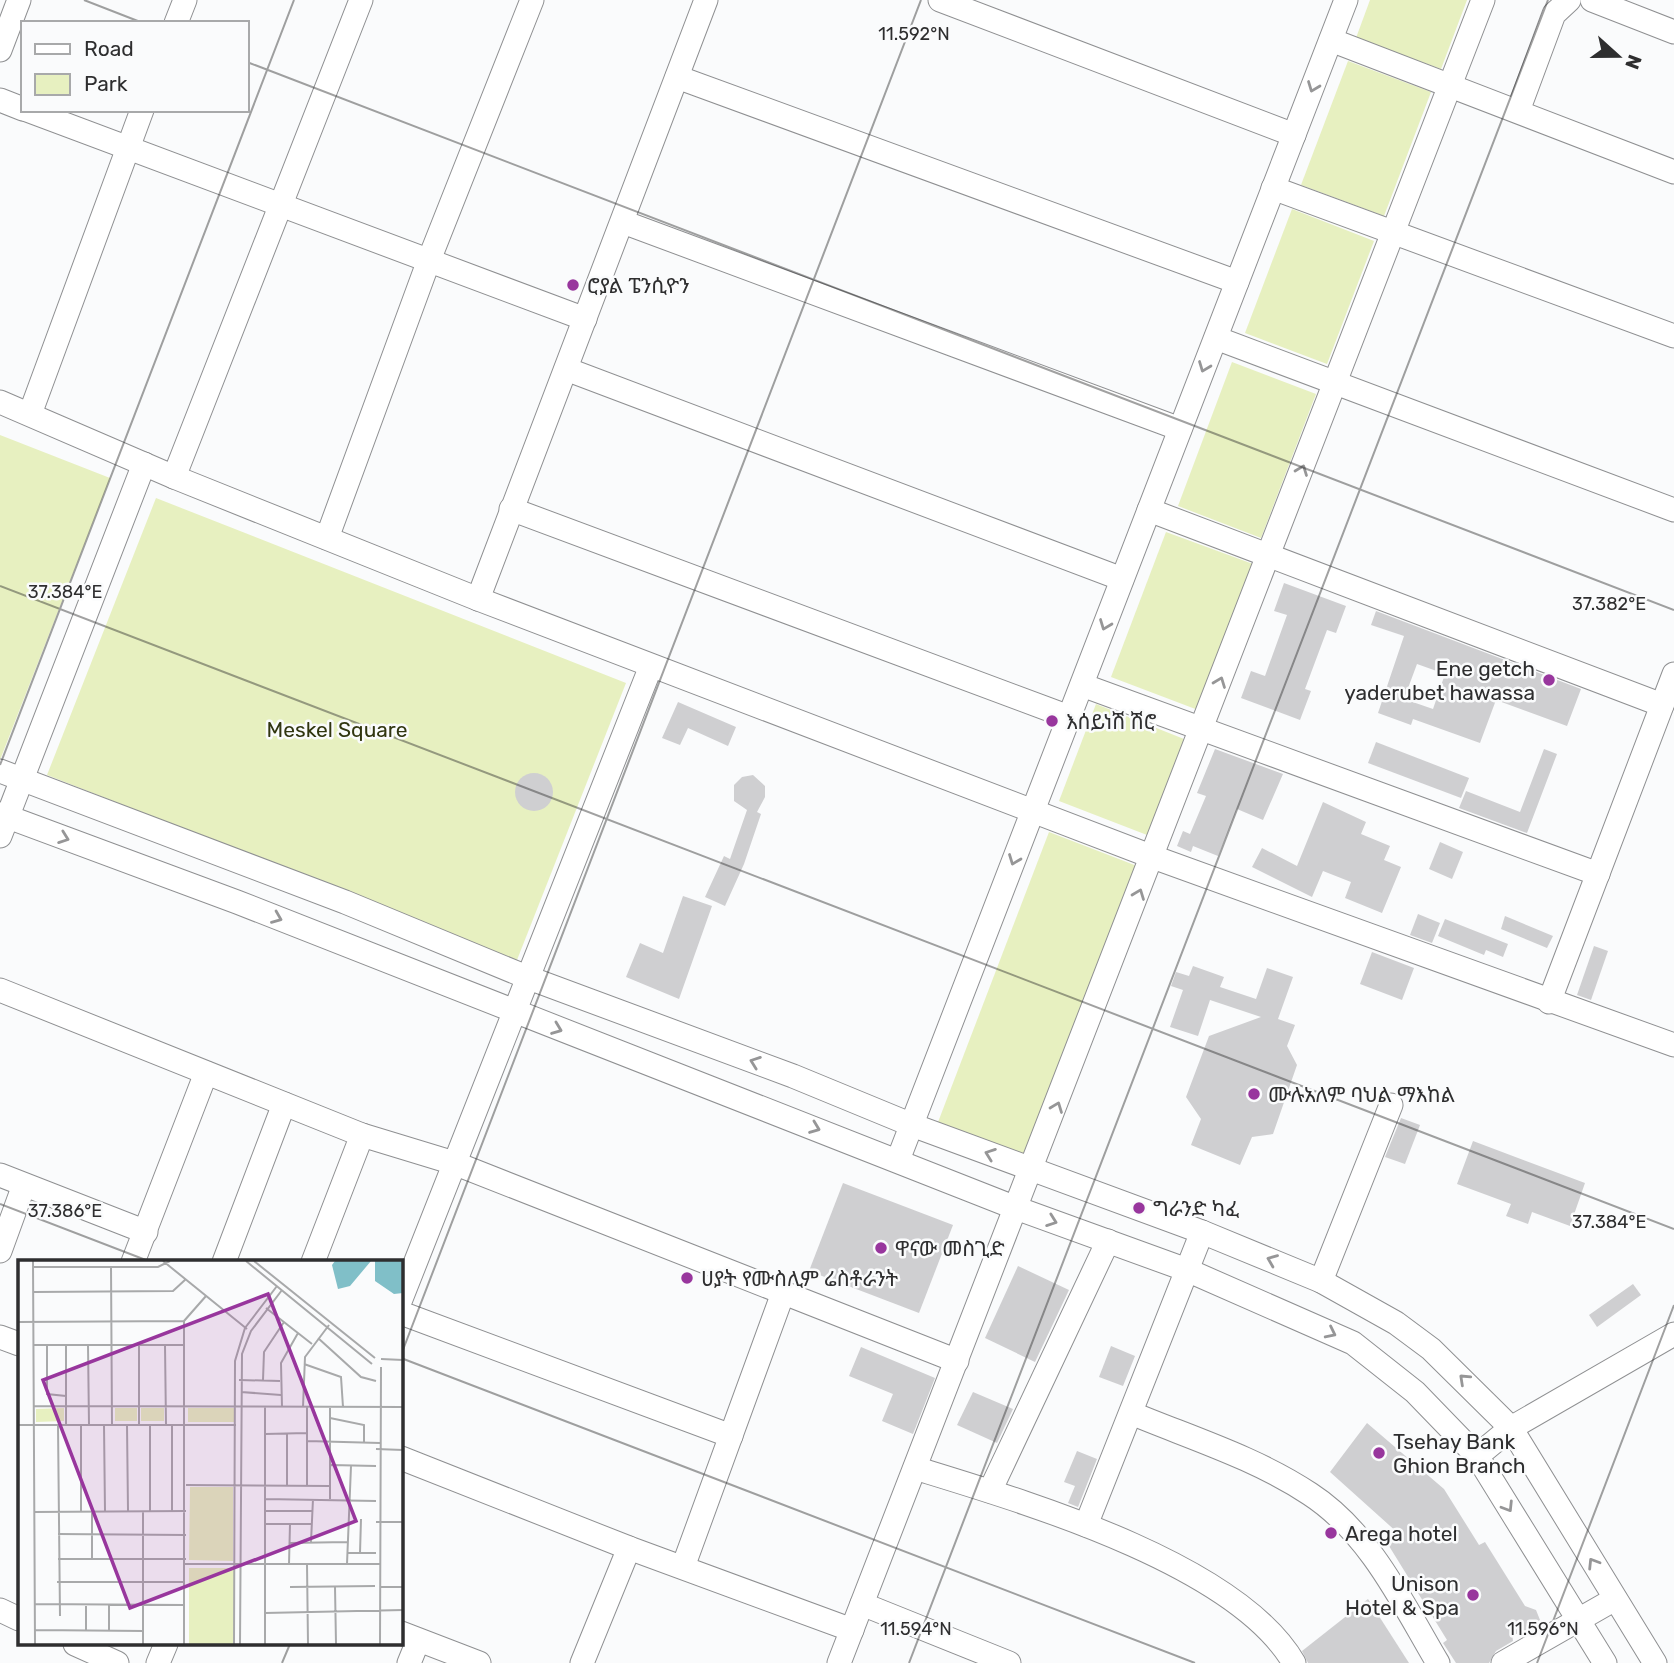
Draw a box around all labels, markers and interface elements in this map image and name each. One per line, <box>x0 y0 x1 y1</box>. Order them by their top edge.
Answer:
legend <box>21 21 248 112</box>
north arrow <box>1583 21 1653 91</box>
text: 11.592°N <box>878 23 950 45</box>
text: Road <box>84 36 134 61</box>
text: N <box>1620 51 1647 72</box>
text: Park <box>84 71 128 96</box>
one-way arrow <box>1307 80 1321 92</box>
place label: ሮያል ፔንሲዮን <box>587 273 689 298</box>
marker: ሮያል ፔንሲዮን <box>565 277 581 293</box>
one-way arrow <box>1199 361 1213 373</box>
one-way arrow <box>1294 464 1308 476</box>
text: 37.384°E <box>28 581 102 603</box>
text: 37.382°E <box>1572 593 1646 615</box>
one-way arrow <box>1099 619 1113 631</box>
place label: Ene getch yaderubet hawassa <box>1344 656 1535 705</box>
marker: Ene getch yaderubet hawassa <box>1541 672 1557 688</box>
one-way arrow <box>1212 676 1226 688</box>
place label: እሰይነሽ ሽሮ <box>1066 709 1157 734</box>
marker: እሰይነሽ ሽሮ <box>1044 713 1060 729</box>
park label: Meskel Square <box>267 717 407 742</box>
one-way arrow <box>57 830 69 844</box>
one-way arrow <box>1008 854 1022 866</box>
one-way arrow <box>1130 889 1144 901</box>
one-way arrow <box>270 910 282 924</box>
one-way arrow <box>550 1021 562 1035</box>
one-way arrow <box>750 1057 762 1071</box>
place label: ሙሉአለም ባህል ማእከል <box>1268 1082 1455 1107</box>
marker: ሙሉአለም ባህል ማእከል <box>1246 1086 1262 1102</box>
one-way arrow <box>1049 1101 1063 1113</box>
one-way arrow <box>808 1119 820 1133</box>
one-way arrow <box>984 1149 996 1163</box>
place label: ግራንድ ካፈ <box>1153 1196 1239 1221</box>
text: 37.386°E <box>28 1200 102 1222</box>
marker: ግራንድ ካፈ <box>1131 1200 1147 1216</box>
text: 37.384°E <box>1572 1211 1646 1233</box>
one-way arrow <box>1046 1213 1058 1227</box>
place label: ዋናው መስጊድ <box>895 1236 1005 1261</box>
marker: ዋናው መስጊድ <box>873 1240 889 1256</box>
one-way arrow <box>1266 1254 1278 1268</box>
inset map <box>18 1260 402 1646</box>
place label: ሀያት የሙስሊም ሬስቶራንት <box>701 1266 898 1291</box>
marker: ሀያት የሙስሊም ሬስቶራንት <box>679 1270 695 1286</box>
one-way arrow <box>1324 1324 1336 1338</box>
one-way arrow <box>1459 1375 1472 1387</box>
place label: Tsehay Bank Ghion Branch <box>1393 1429 1526 1478</box>
marker: Tsehay Bank Ghion Branch <box>1371 1445 1387 1461</box>
one-way arrow <box>1500 1499 1513 1512</box>
place label: Arega hotel <box>1345 1521 1458 1546</box>
marker: Arega hotel <box>1323 1525 1339 1541</box>
one-way arrow <box>1589 1558 1602 1571</box>
place label: Unison Hotel & Spa <box>1345 1571 1459 1620</box>
marker: Unison Hotel & Spa <box>1465 1587 1481 1603</box>
text: 11.594°N <box>880 1618 952 1640</box>
text: 11.596°N <box>1507 1618 1579 1640</box>

